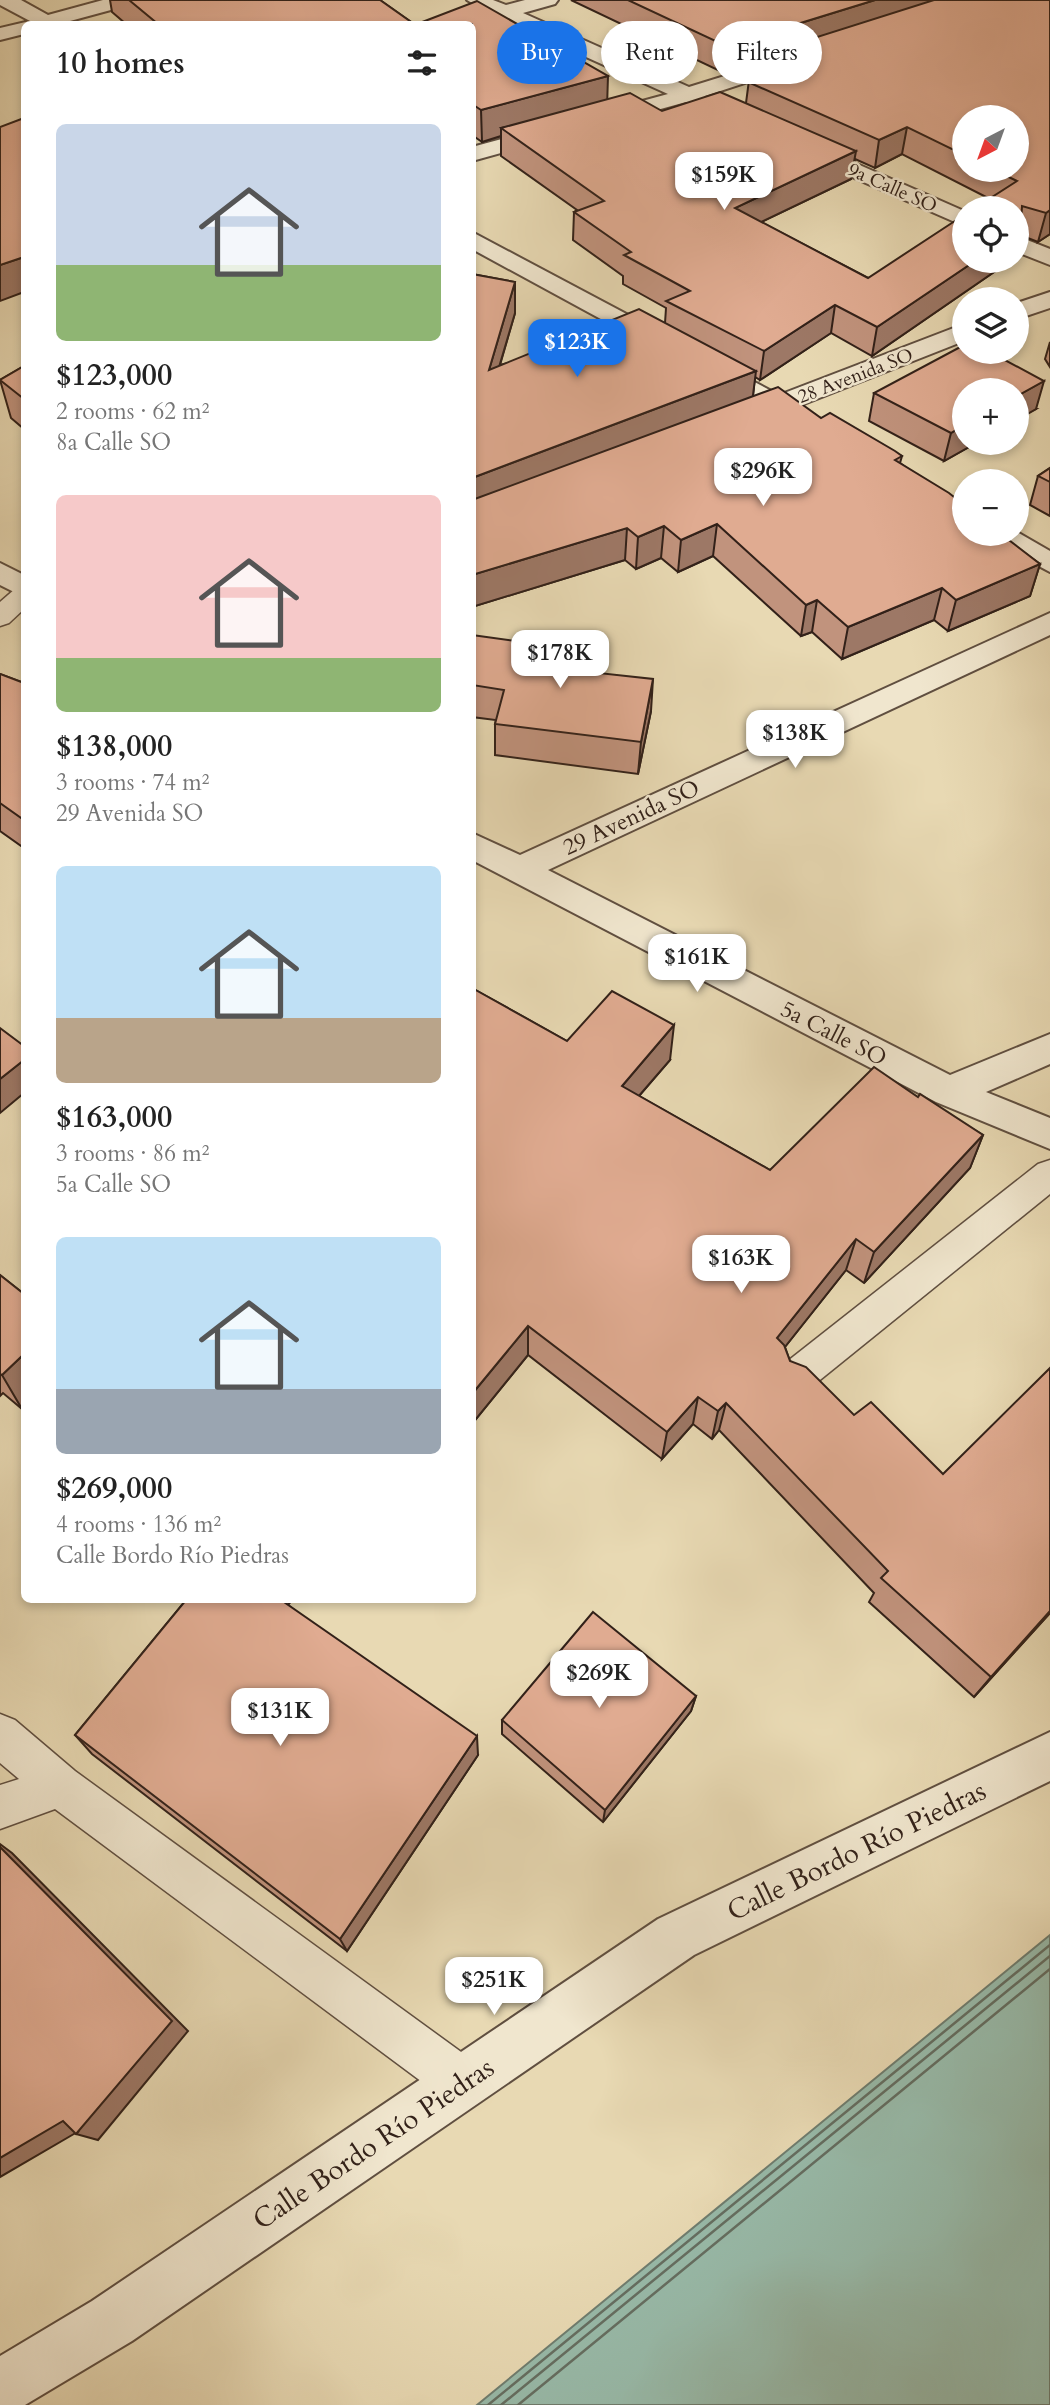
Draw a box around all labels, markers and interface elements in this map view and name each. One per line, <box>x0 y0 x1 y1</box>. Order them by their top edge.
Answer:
chip: Buy <box>497 21 587 84</box>
chip: Rent <box>601 21 698 84</box>
chip: Filters <box>712 21 822 84</box>
text: 10 homes <box>56 43 185 84</box>
icon: filters <box>403 44 441 82</box>
north arrow <box>952 105 1029 182</box>
map controls <box>952 105 1029 546</box>
pin: $159K <box>675 152 773 212</box>
street label: 9a Calle SO <box>844 157 941 219</box>
text: $159K <box>691 159 757 190</box>
icon: home <box>186 169 312 295</box>
button: locate <box>952 196 1029 273</box>
button: layers <box>952 287 1029 364</box>
pin: $123K <box>528 320 626 379</box>
text: $123K <box>544 326 610 357</box>
street label: 28 Avenida SO <box>794 342 917 410</box>
text: $123,000 <box>56 355 172 396</box>
button: + <box>952 378 1029 455</box>
text: 2 rooms · 62 m² <box>56 396 209 427</box>
text: 8a Calle SO <box>56 427 171 458</box>
pin: $296K <box>714 448 812 508</box>
text: $296K <box>730 455 796 486</box>
button: − <box>952 469 1029 546</box>
icon: home <box>186 540 312 666</box>
pin: $178K <box>511 630 609 690</box>
text: $178K <box>527 637 593 668</box>
pin: $138K <box>746 710 844 770</box>
text: $138K <box>762 717 828 748</box>
text: $138,000 <box>56 726 172 767</box>
text: 3 rooms · 74 m² <box>56 767 209 798</box>
street label: 29 Avenida SO <box>558 772 705 863</box>
text: 29 Avenida SO <box>56 798 203 829</box>
icon: home <box>186 911 312 1037</box>
pin: $161K <box>648 934 746 994</box>
text: $161K <box>664 941 730 972</box>
street label: 5a Calle SO <box>775 993 892 1073</box>
text: $163,000 <box>56 1097 172 1138</box>
text: 3 rooms · 86 m² <box>56 1138 209 1169</box>
text: 5a Calle SO <box>56 1169 171 1200</box>
pin: $163K <box>692 1236 790 1295</box>
text: $163K <box>708 1242 774 1273</box>
icon: home <box>186 1282 312 1408</box>
text: $269,000 <box>56 1468 172 1509</box>
text: 4 rooms · 136 m² <box>56 1509 221 1540</box>
text: Calle Bordo Río Piedras <box>56 1540 289 1571</box>
pin: $269K <box>550 1650 648 1710</box>
text: $269K <box>566 1657 632 1688</box>
pin: $131K <box>231 1688 329 1748</box>
text: $131K <box>247 1695 313 1726</box>
street label: Calle Bordo Río Piedras <box>721 1772 992 1930</box>
pin: $251K <box>445 1958 543 2017</box>
text: $251K <box>461 1964 527 1995</box>
street label: Calle Bordo Río Piedras <box>245 2049 502 2239</box>

